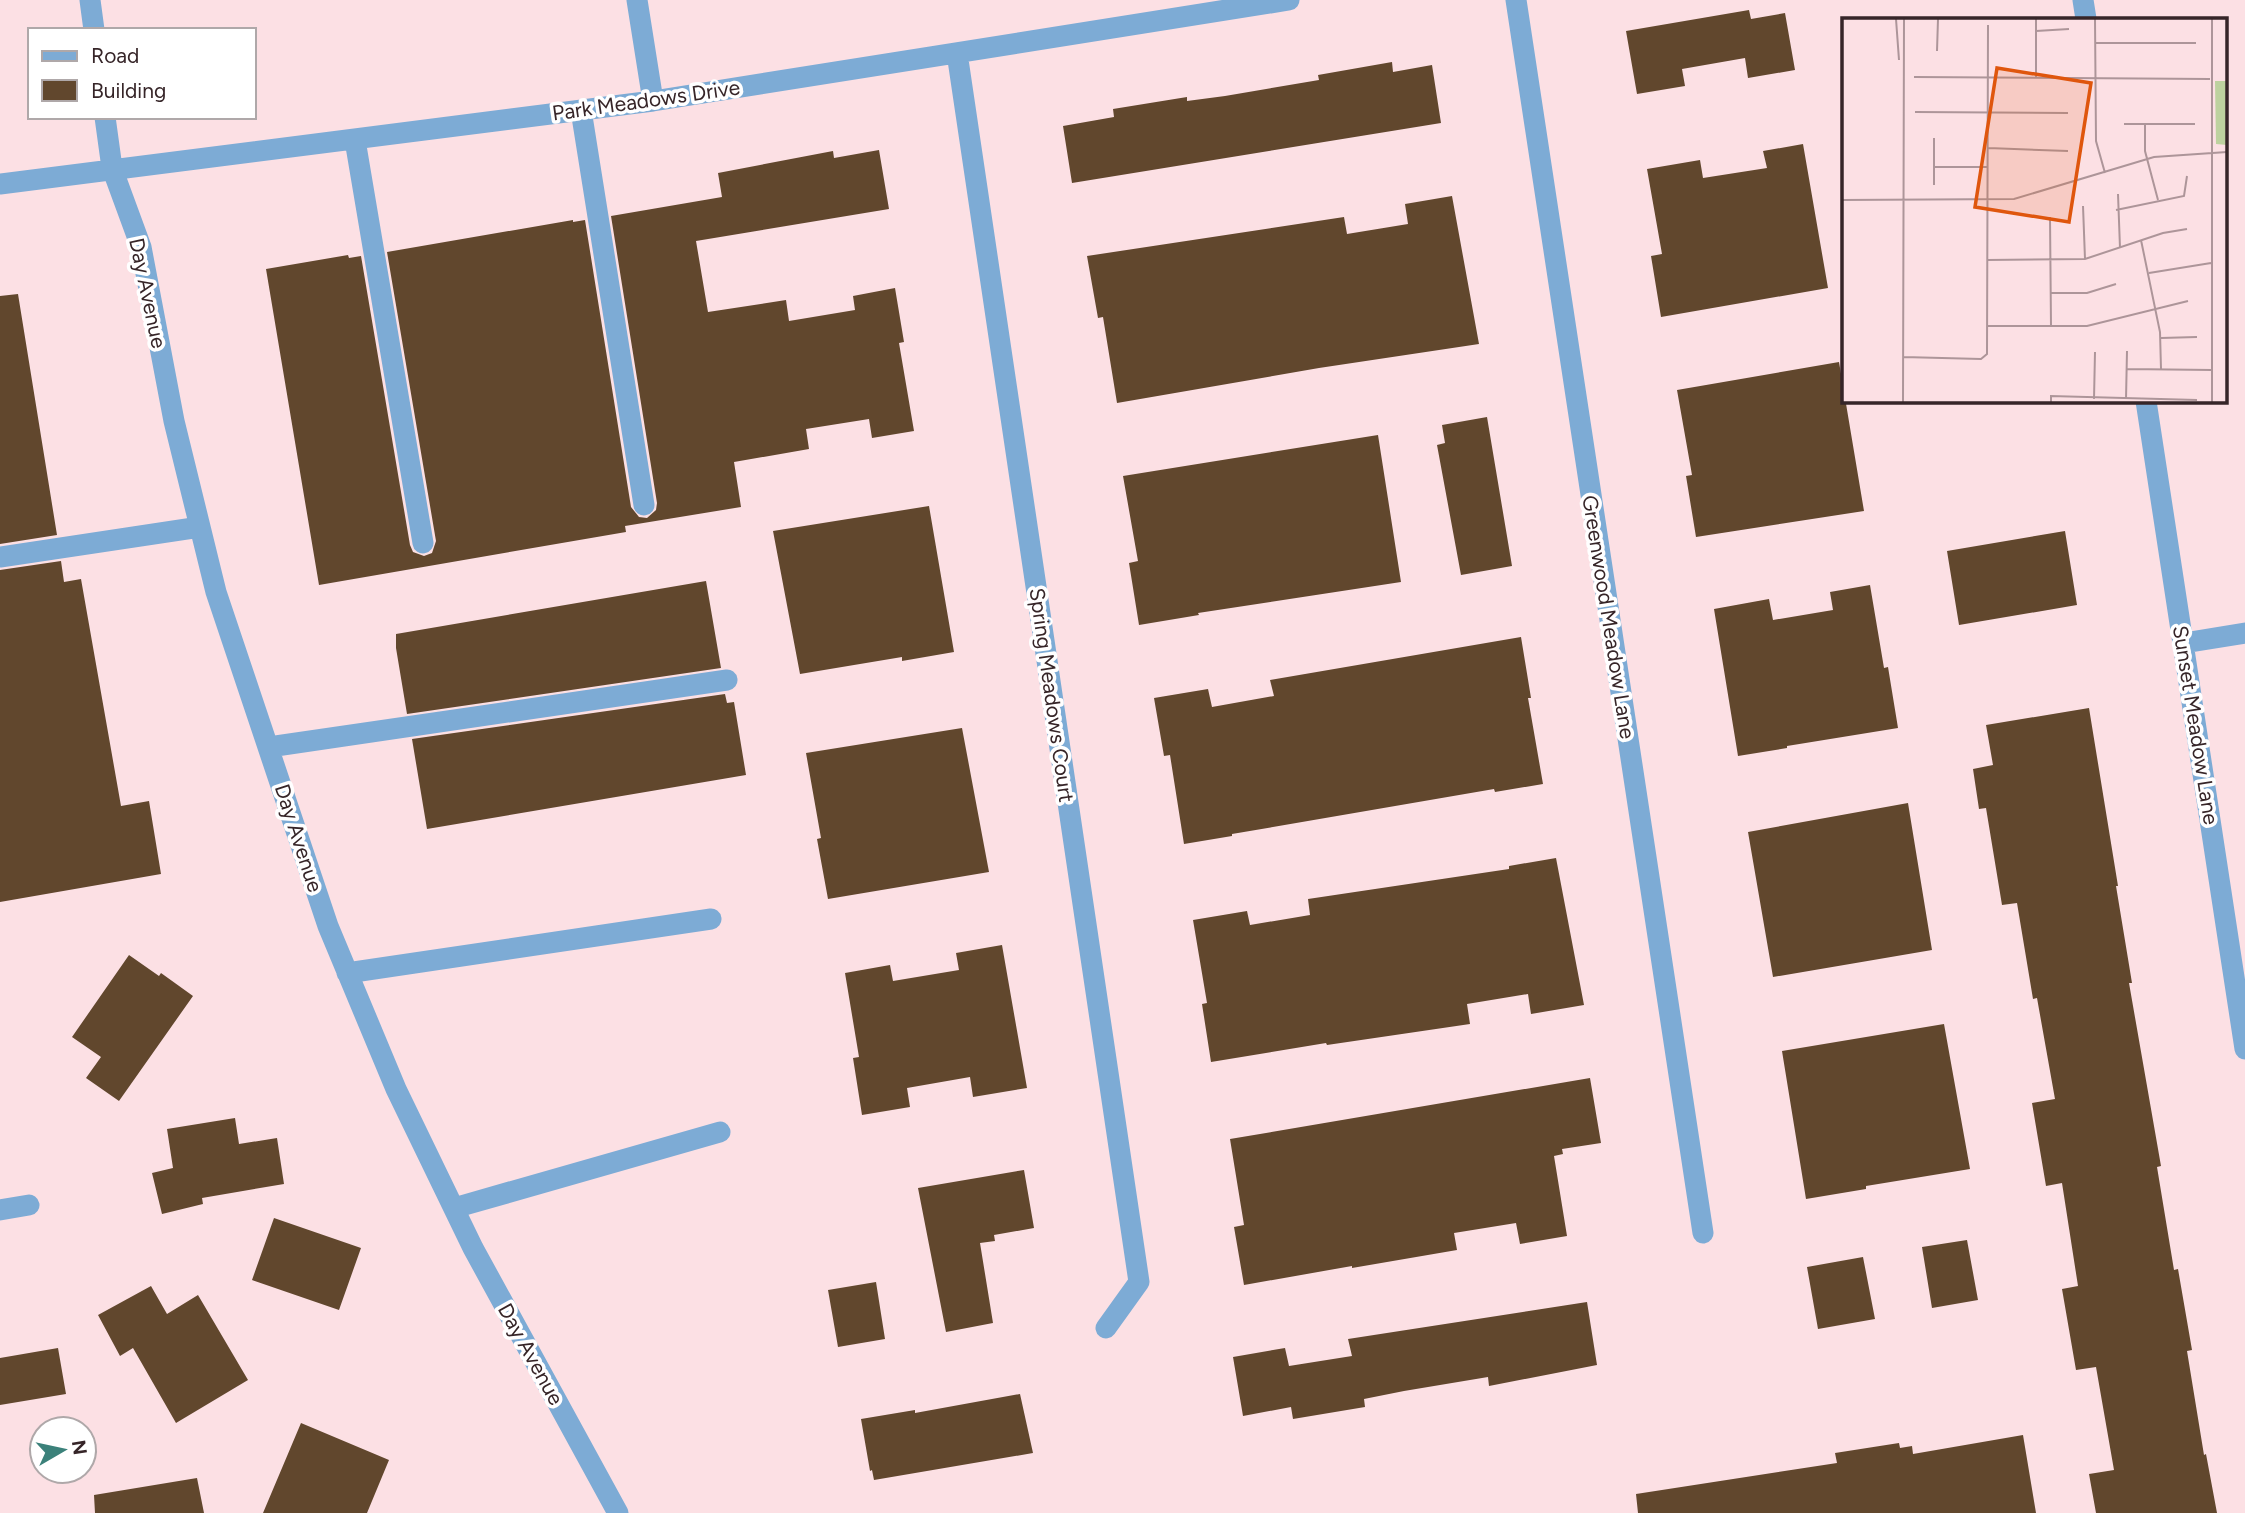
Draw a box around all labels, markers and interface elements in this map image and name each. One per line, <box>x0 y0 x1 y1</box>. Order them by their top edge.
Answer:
inset map <box>1842 18 2228 402</box>
legend <box>28 28 256 119</box>
text: Road <box>91 43 139 68</box>
street label: Park Meadows Drive <box>551 74 741 126</box>
text: Building <box>91 78 166 103</box>
street label: Day Avenue <box>124 236 172 350</box>
street label: Greenwood Meadow Lane <box>1577 493 1641 741</box>
street label: Spring Meadows Court <box>1025 586 1079 804</box>
street label: Sunset Meadow Lane <box>2168 624 2224 826</box>
street label: Day Avenue <box>270 781 328 895</box>
street label: Day Avenue <box>493 1299 569 1409</box>
north arrow <box>28 1415 98 1485</box>
text: N <box>67 1438 92 1456</box>

